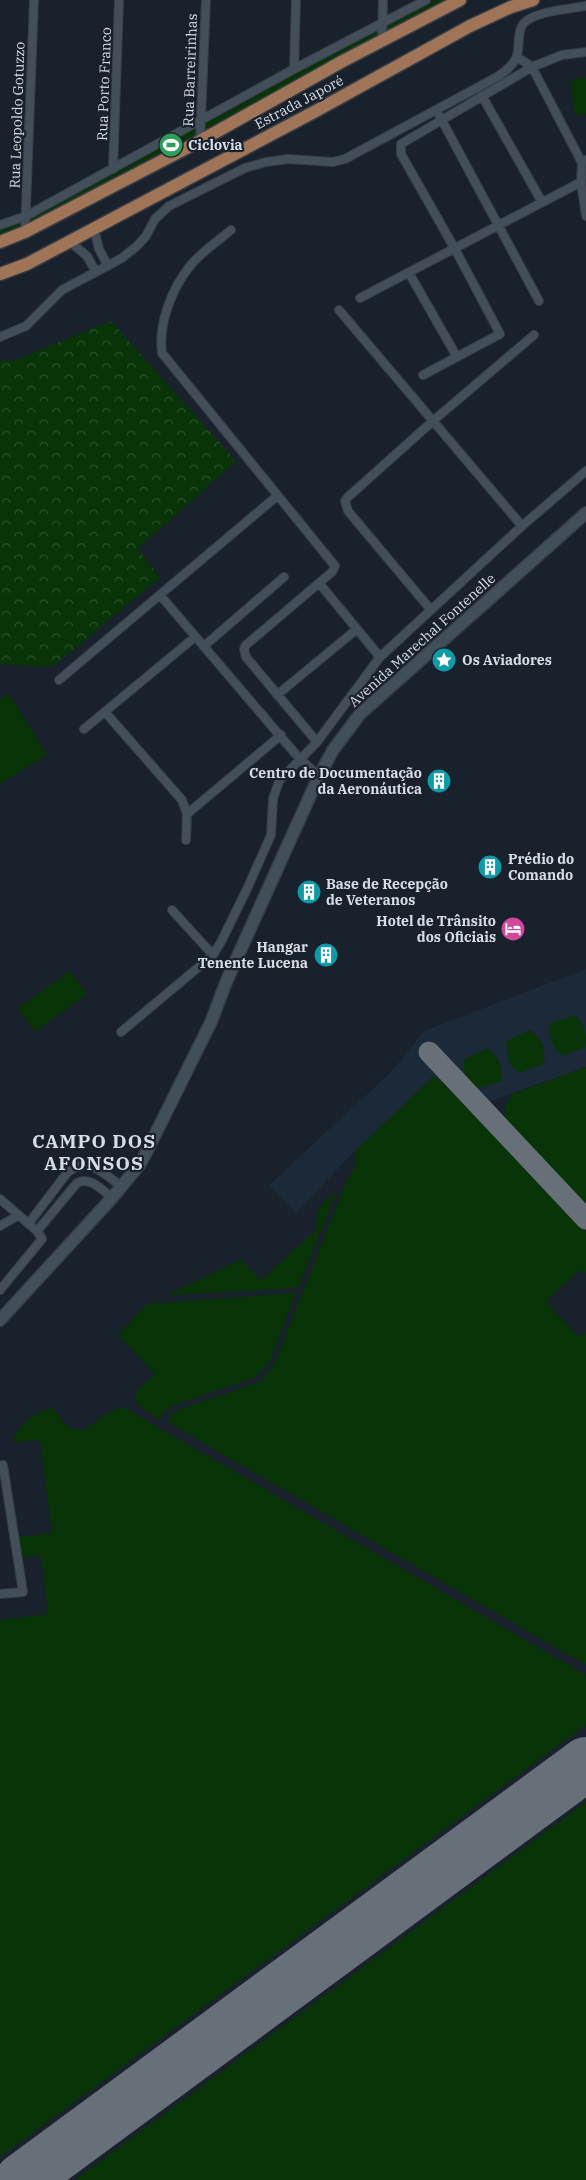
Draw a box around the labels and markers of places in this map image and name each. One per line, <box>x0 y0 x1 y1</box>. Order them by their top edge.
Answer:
sports icon: Ciclovia <box>158 132 184 158</box>
place label: Ciclovia <box>188 136 243 154</box>
place icon: Os Aviadores <box>431 647 457 673</box>
place label: Os Aviadores <box>462 651 552 669</box>
place label: Centro de Documentação da Aeronáutica <box>249 764 422 798</box>
building icon: Centro de Documentação da Aeronáutica <box>426 768 452 794</box>
place label: Prédio do Comando <box>508 850 574 884</box>
building icon: Prédio do Comando <box>477 854 503 880</box>
place label: Base de Recepção de Veteranos <box>326 875 448 909</box>
building icon: Base de Recepção de Veteranos <box>296 879 322 905</box>
place label: Hotel de Trânsito dos Oficiais <box>376 912 496 946</box>
hotel icon: Hotel de Trânsito dos Oficiais <box>500 916 526 942</box>
place label: Hangar Tenente Lucena <box>198 938 308 972</box>
building icon: Hangar Tenente Lucena <box>313 942 339 968</box>

